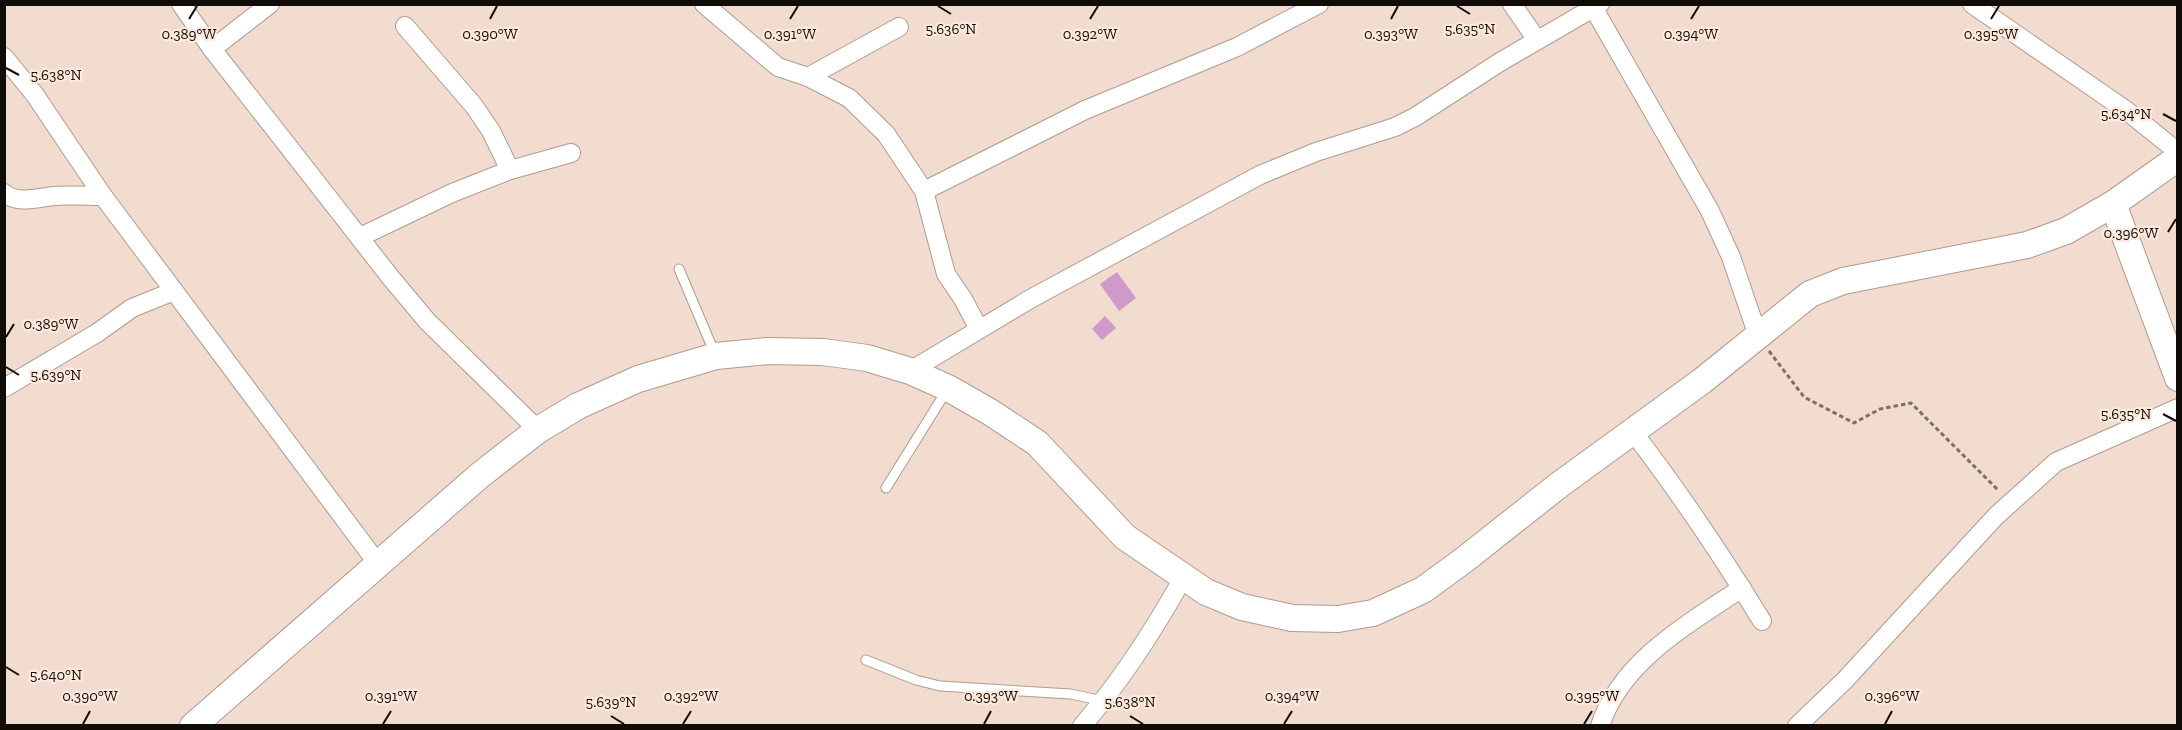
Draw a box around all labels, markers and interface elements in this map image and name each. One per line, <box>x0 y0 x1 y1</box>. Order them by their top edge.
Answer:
text: 5.636°N <box>926 20 976 38</box>
text: 5.635°N <box>1445 20 1495 38</box>
text: 0.389°W <box>162 25 216 43</box>
text: 0.390°W <box>462 25 518 43</box>
text: 0.391°W <box>764 25 816 43</box>
text: 0.392°W <box>1063 25 1117 43</box>
text: 0.393°W <box>1364 25 1418 43</box>
text: 0.394°W <box>1664 25 1718 43</box>
text: 0.395°W <box>1964 25 2018 43</box>
text: 5.638°N <box>31 66 81 84</box>
text: 5.634°N <box>2101 105 2151 123</box>
text: 0.396°W <box>2104 224 2158 242</box>
text: 0.389°W <box>24 315 78 333</box>
text: 5.639°N <box>31 366 81 384</box>
text: 5.635°N <box>2101 405 2151 423</box>
text: 5.640°N <box>30 666 82 684</box>
text: 0.390°W <box>62 687 118 705</box>
text: 0.391°W <box>365 687 417 705</box>
text: 0.392°W <box>664 687 718 705</box>
text: 0.393°W <box>964 687 1018 705</box>
text: 0.394°W <box>1265 687 1319 705</box>
text: 0.395°W <box>1565 687 1619 705</box>
text: 0.396°W <box>1865 687 1919 705</box>
text: 5.639°N <box>586 693 636 711</box>
text: 5.638°N <box>1105 693 1155 711</box>

